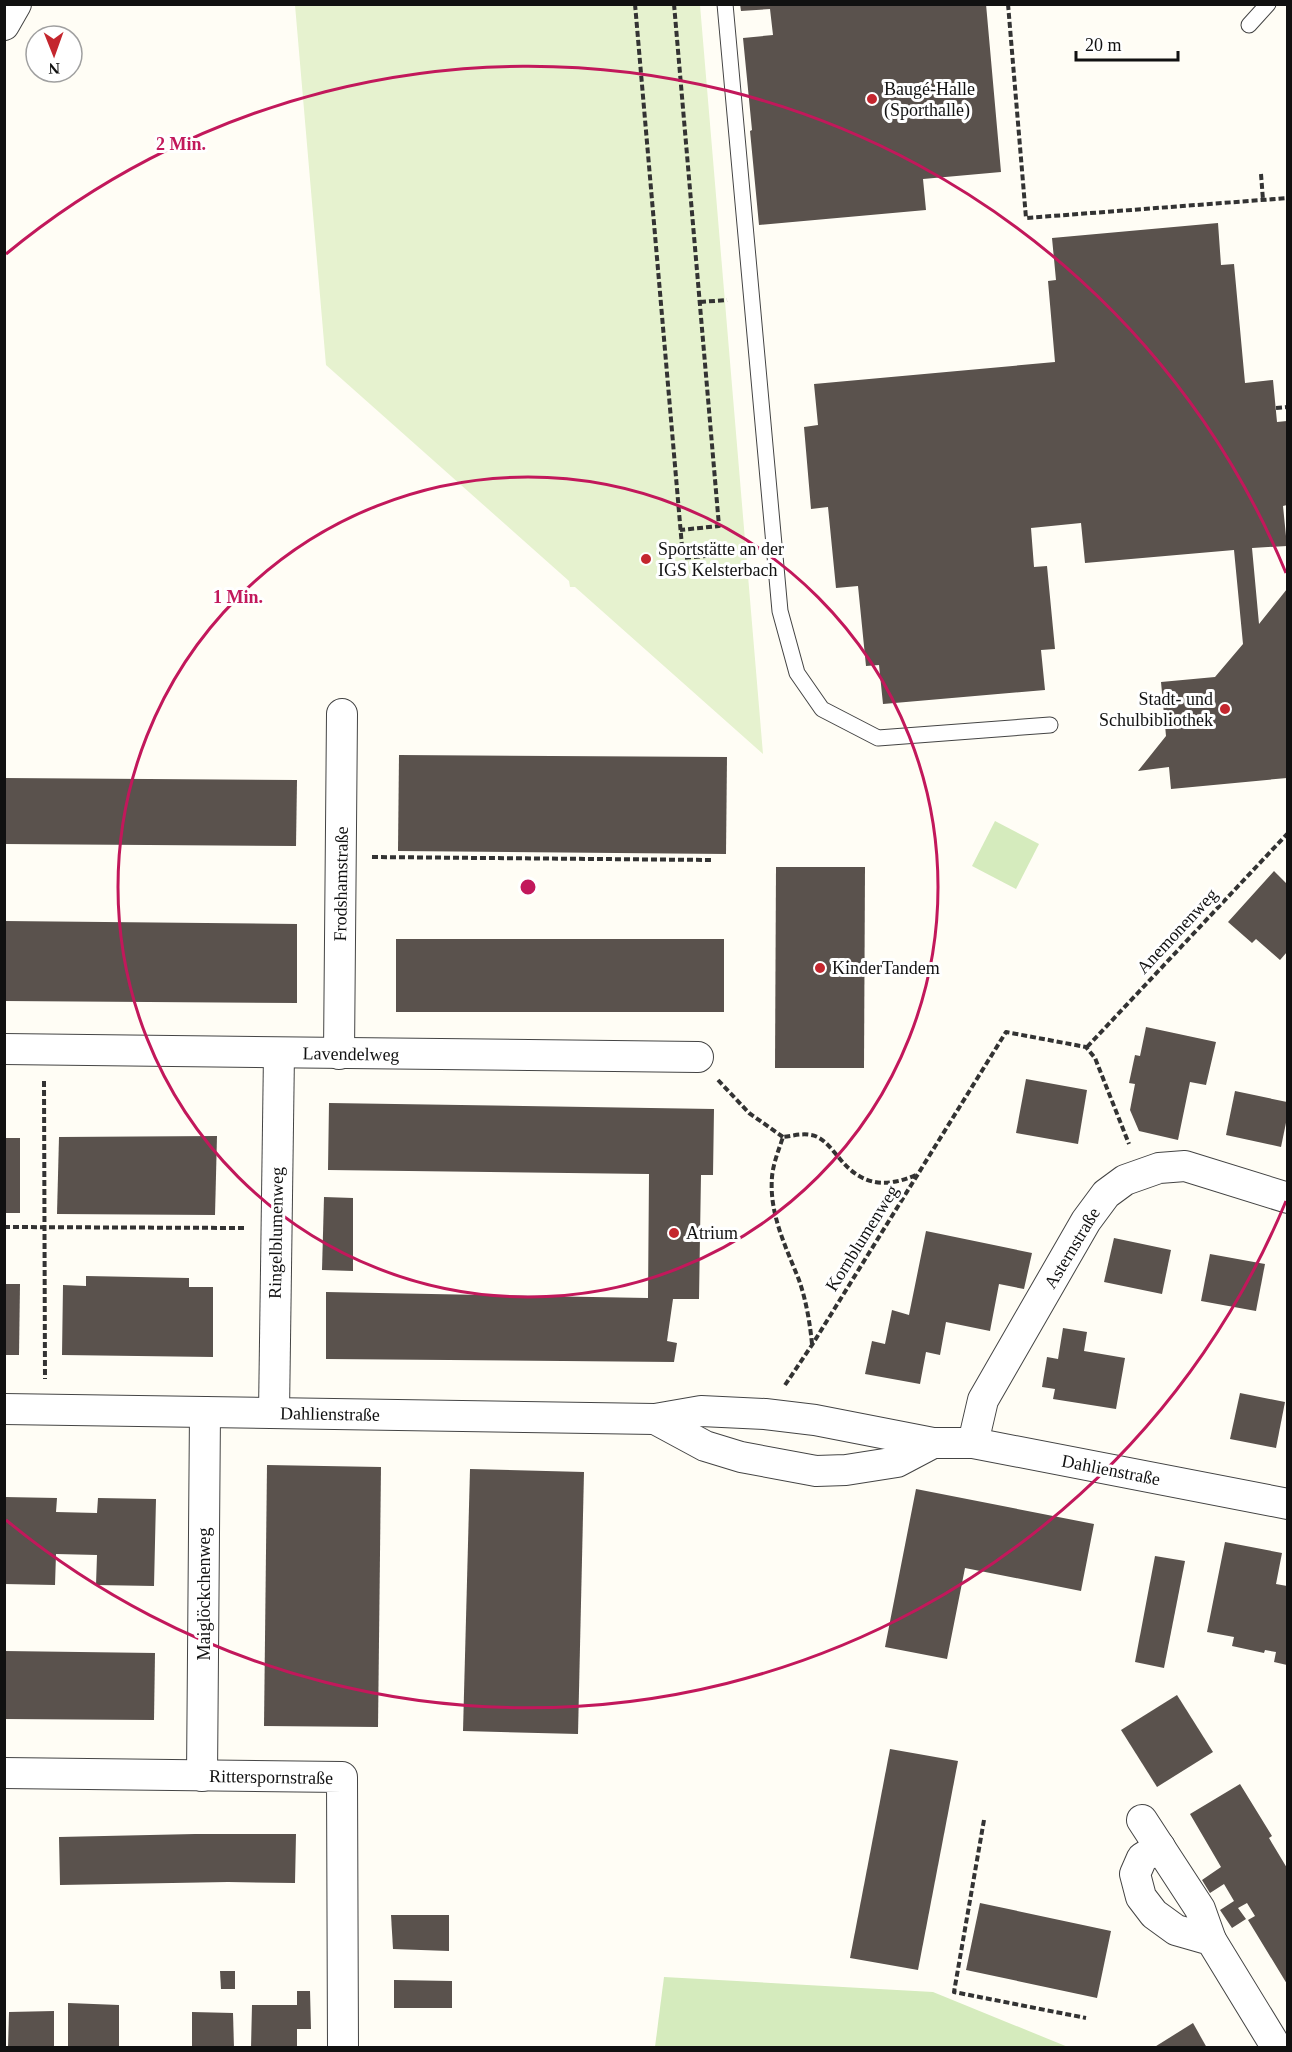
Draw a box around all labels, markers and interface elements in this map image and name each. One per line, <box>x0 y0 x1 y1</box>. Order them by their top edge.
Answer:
north arrow <box>24 24 84 84</box>
scale bar <box>1076 24 1178 62</box>
text: 20 m <box>1085 35 1122 55</box>
text: N <box>48 60 60 77</box>
place label: Baugé-Halle (Sporthalle) <box>884 79 975 121</box>
marker: Baugé-Halle (Sporthalle) <box>865 92 879 106</box>
text: 2 Min. <box>156 134 206 154</box>
place label: Sportstätte an der IGS Kelsterbach <box>658 539 784 580</box>
marker: Sportstätte an der IGS Kelsterbach <box>639 552 653 566</box>
text: 1 Min. <box>213 587 263 607</box>
place label: Stadt- und Schulbibliothek <box>1099 689 1213 730</box>
marker: Stadt- und Schulbibliothek <box>1218 702 1232 716</box>
street label: Frodshamstraße <box>330 826 352 942</box>
centre of rings <box>518 877 538 897</box>
street label: Anemonenweg <box>1133 884 1221 978</box>
place label: KinderTandem <box>832 958 940 978</box>
marker: KinderTandem <box>813 961 827 975</box>
street label: Lavendelweg <box>302 1043 400 1065</box>
street label: Ringelblumenweg <box>265 1167 287 1299</box>
street label: Kornblumenweg <box>821 1181 903 1295</box>
street label: Asternstraße <box>1040 1204 1104 1292</box>
place label: Atrium <box>686 1223 738 1243</box>
marker: Atrium <box>667 1226 681 1240</box>
street label: Dahlienstraße <box>280 1403 380 1425</box>
street label: Dahlienstraße <box>1060 1451 1162 1489</box>
street label: Maiglöckchenweg <box>194 1528 214 1660</box>
street label: Ritterspornstraße <box>209 1766 333 1788</box>

